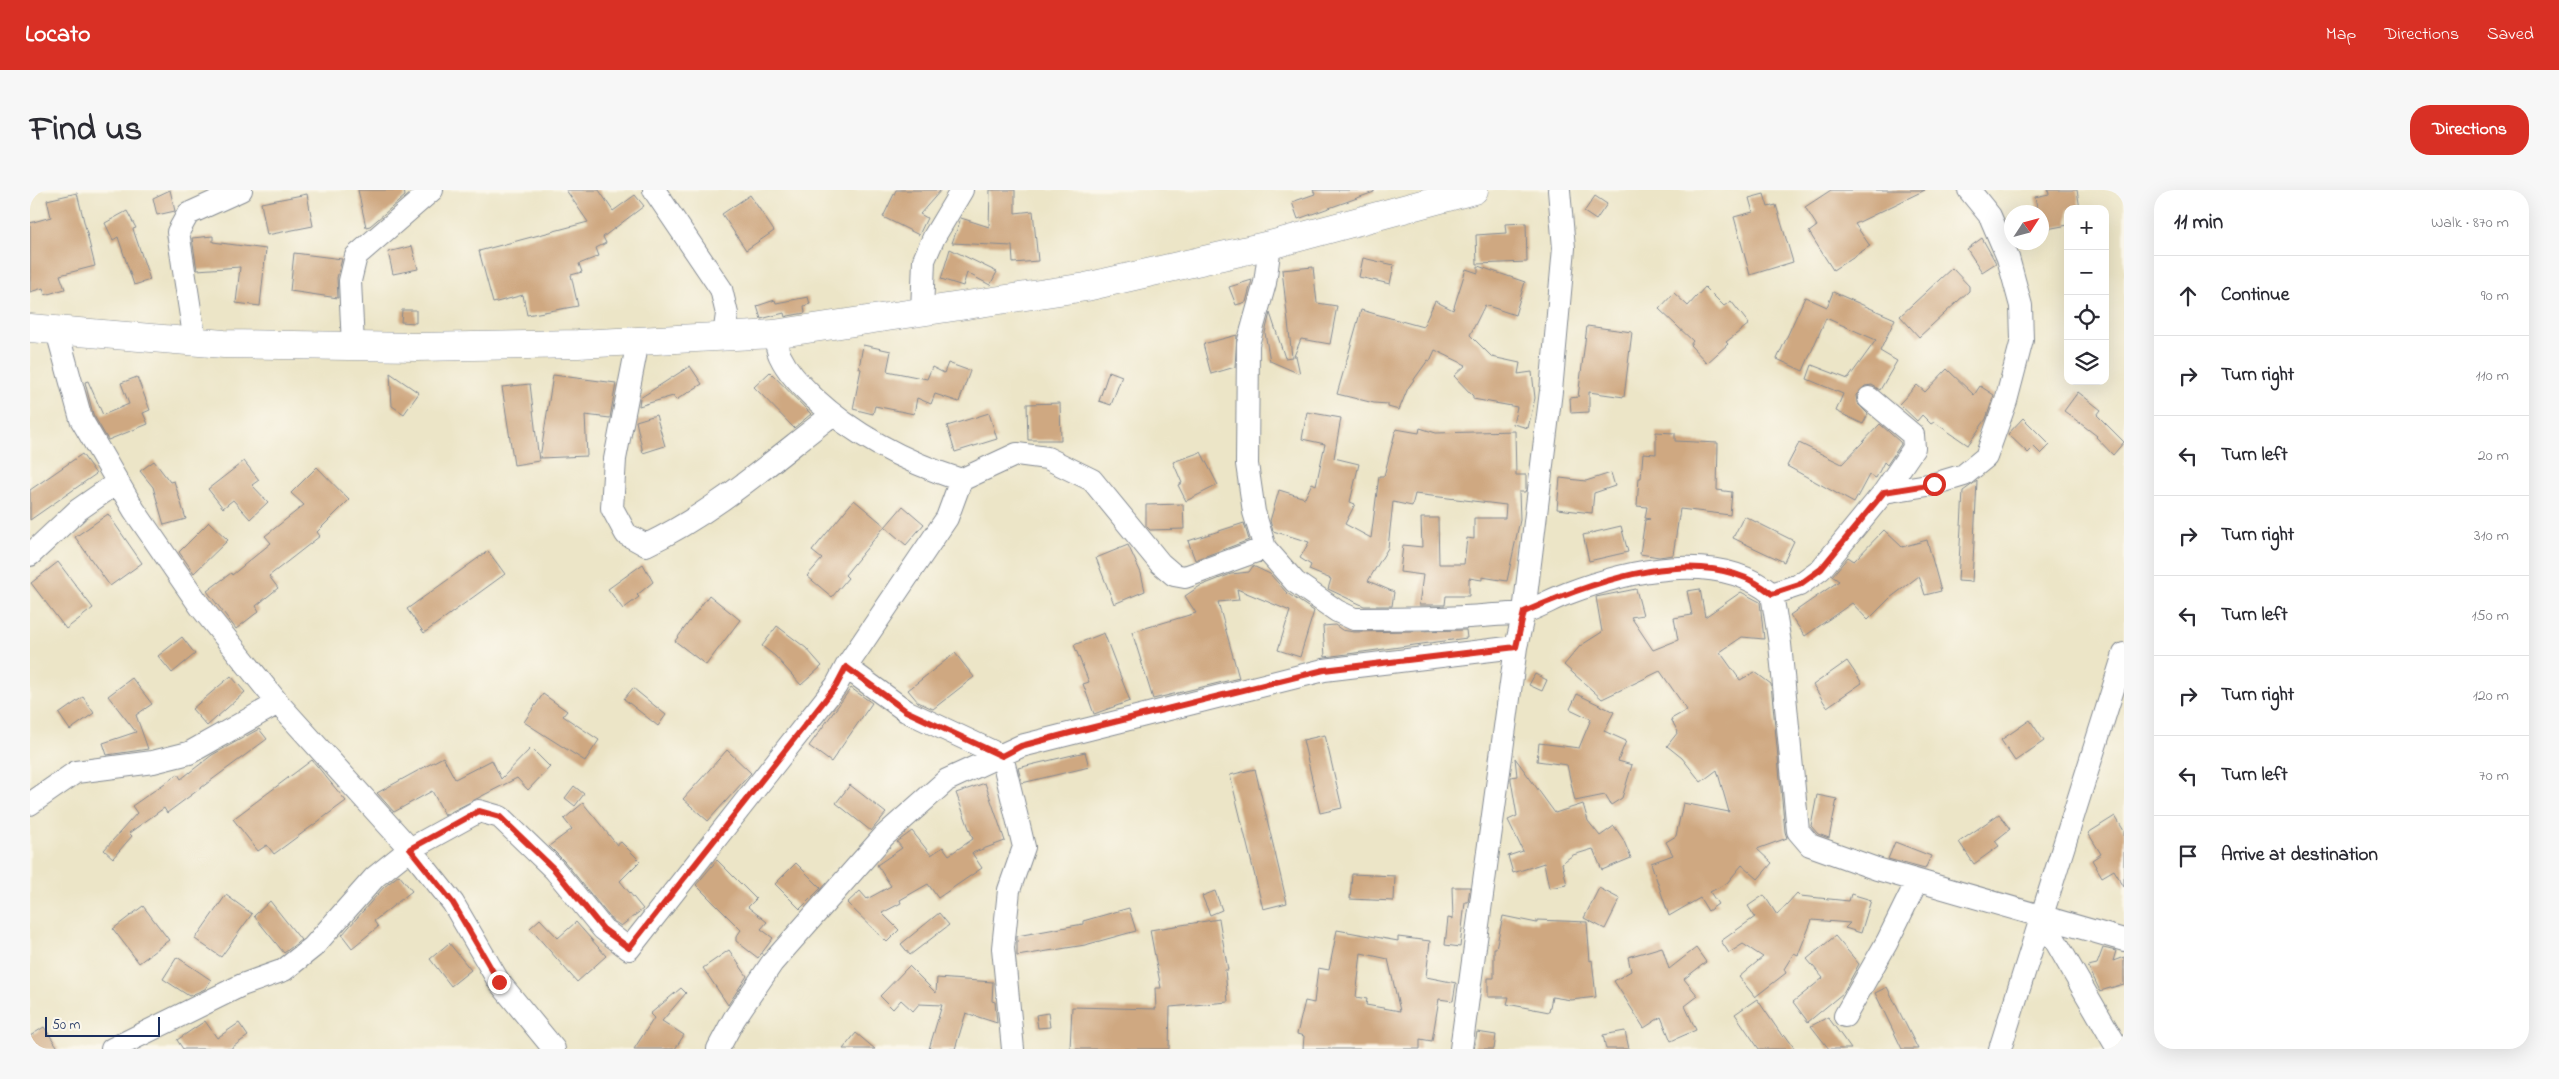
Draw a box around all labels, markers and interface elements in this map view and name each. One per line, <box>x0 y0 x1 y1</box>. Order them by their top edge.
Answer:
text: Locato <box>25 18 91 53</box>
text: Map <box>2326 22 2356 48</box>
text: Directions <box>2384 22 2459 48</box>
text: Saved <box>2487 22 2534 48</box>
text: Find us <box>30 105 142 156</box>
button: Directions <box>2410 105 2529 155</box>
north arrow <box>2004 205 2049 250</box>
map controls <box>2064 205 2109 385</box>
button: + <box>2064 205 2109 250</box>
text: 11 min <box>2174 208 2223 238</box>
text: Walk · 870 m <box>2431 211 2509 235</box>
button: − <box>2064 250 2109 295</box>
icon: ahead <box>2174 282 2202 310</box>
text: Continue <box>2221 282 2289 309</box>
text: 90 m <box>2481 284 2509 308</box>
button: locate <box>2064 295 2109 340</box>
button: layers <box>2064 340 2109 385</box>
icon: right <box>2174 362 2202 390</box>
text: Turn right <box>2221 362 2294 389</box>
text: 110 m <box>2475 364 2509 388</box>
icon: left <box>2174 442 2202 470</box>
text: Turn left <box>2221 442 2288 469</box>
text: 20 m <box>2478 444 2509 468</box>
route start <box>1923 473 1946 496</box>
icon: right <box>2174 522 2202 550</box>
text: Turn right <box>2221 522 2294 549</box>
text: 310 m <box>2474 524 2509 548</box>
icon: left <box>2174 602 2202 630</box>
text: Turn left <box>2221 602 2288 629</box>
text: 150 m <box>2471 604 2509 628</box>
icon: right <box>2174 682 2202 710</box>
text: Turn right <box>2221 682 2294 709</box>
text: 120 m <box>2473 684 2509 708</box>
icon: left <box>2174 762 2202 790</box>
text: Turn left <box>2221 762 2288 789</box>
text: 70 m <box>2479 764 2509 788</box>
icon: arrive <box>2174 842 2202 870</box>
text: Arrive at destination <box>2221 842 2378 869</box>
route end <box>488 971 511 994</box>
scale bar <box>45 1014 160 1037</box>
text: 50 m <box>52 1015 80 1036</box>

